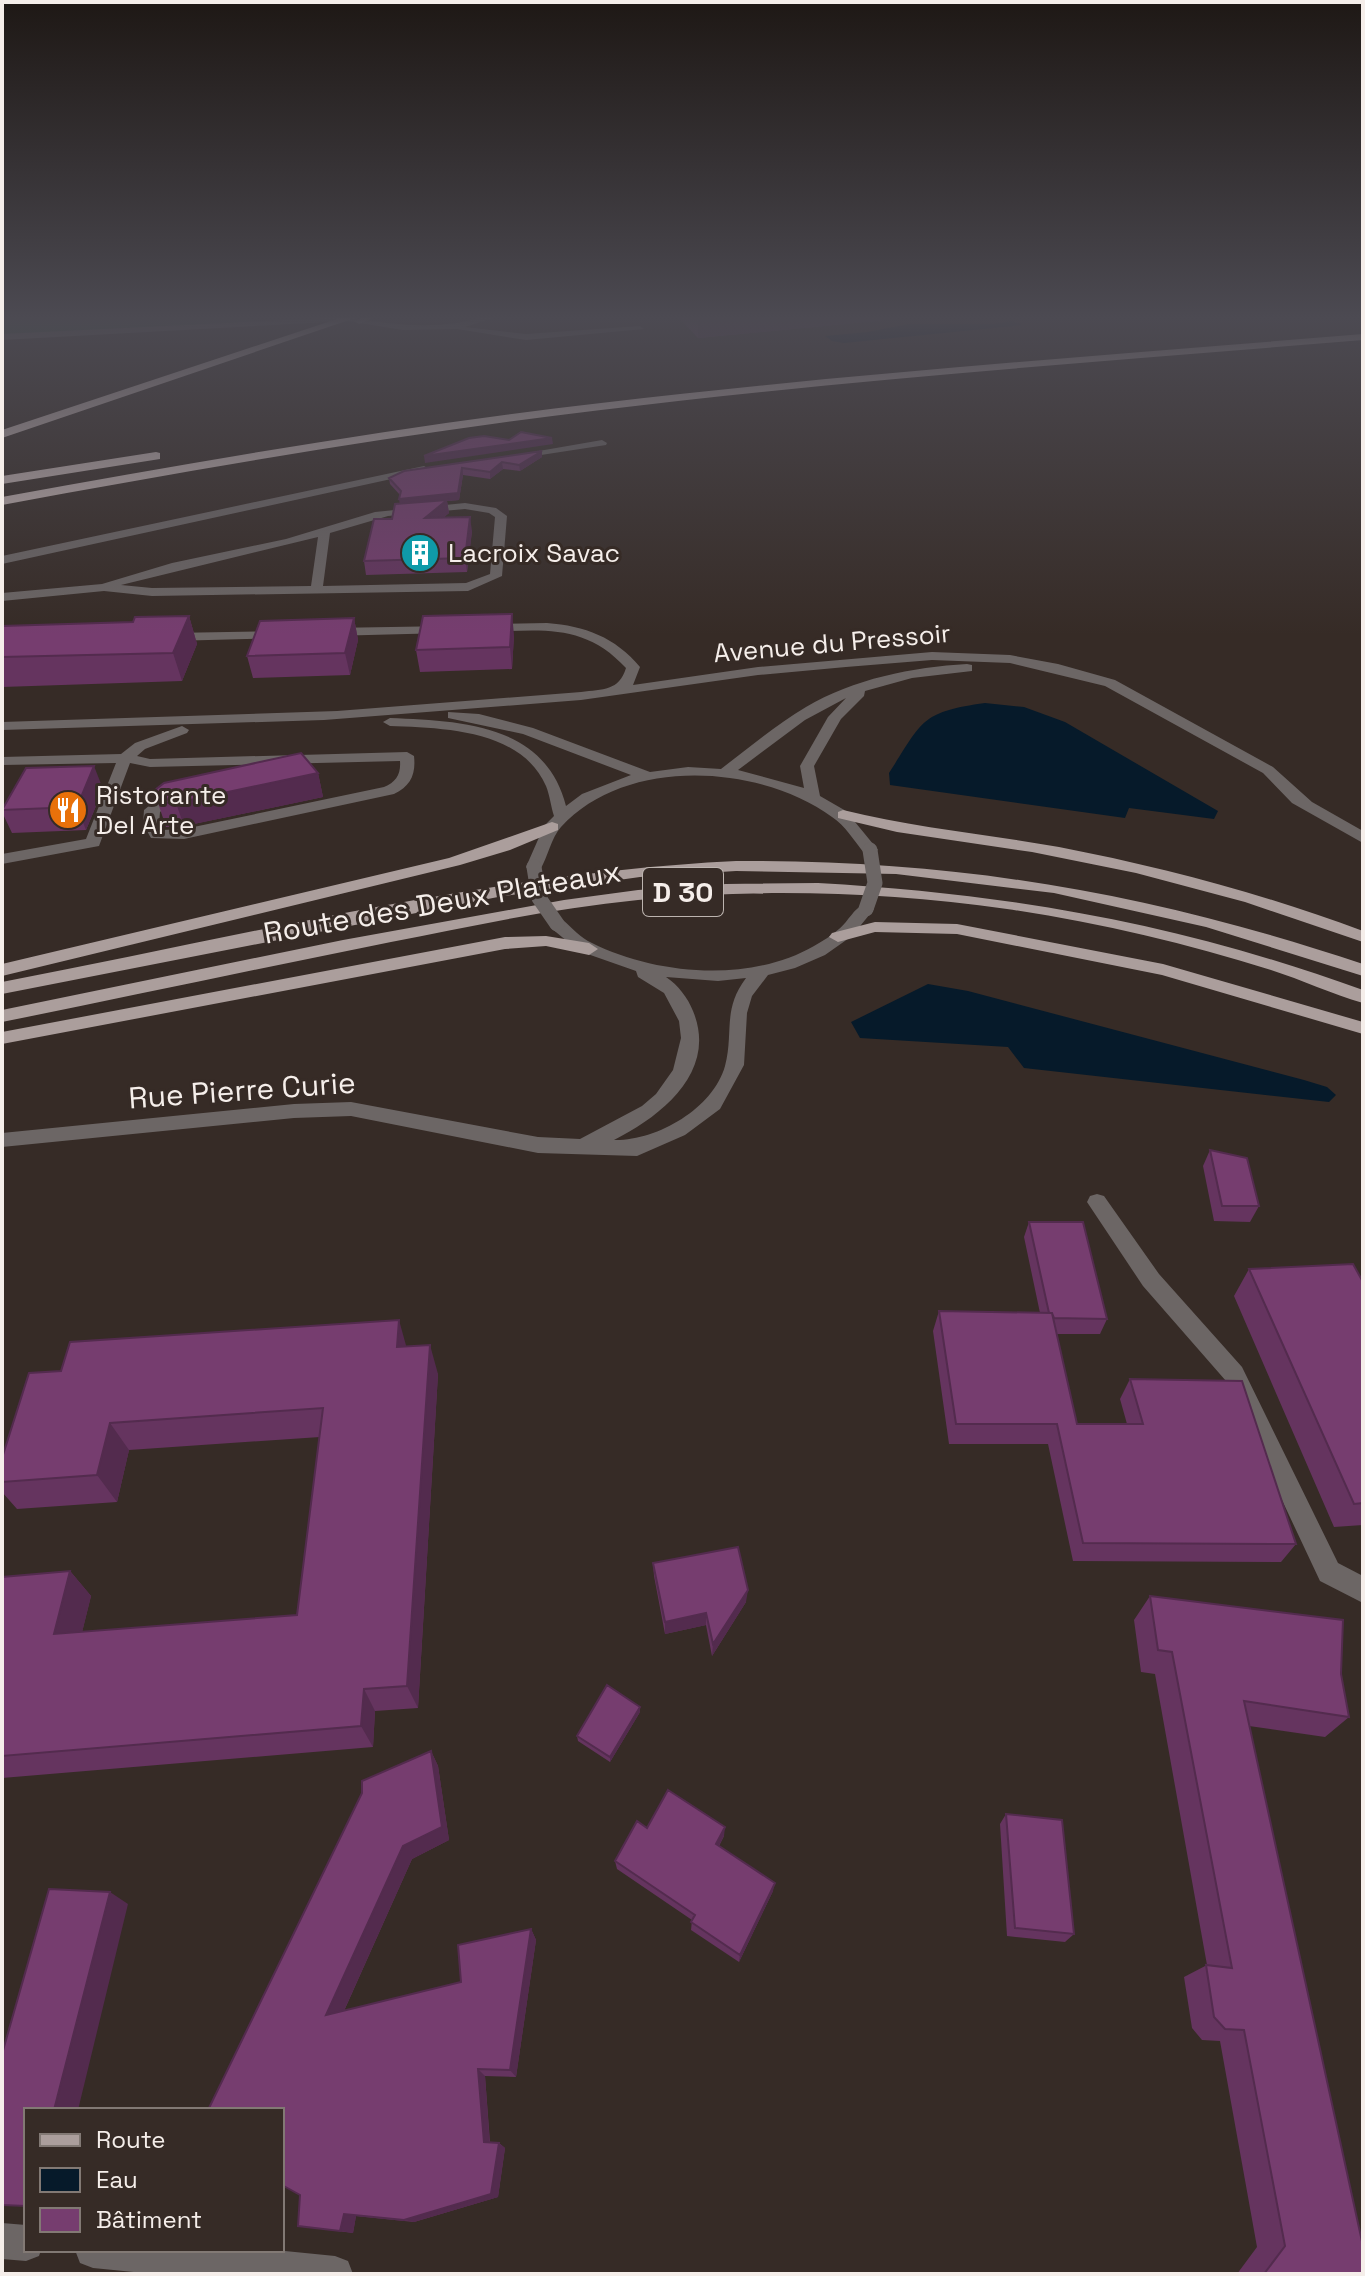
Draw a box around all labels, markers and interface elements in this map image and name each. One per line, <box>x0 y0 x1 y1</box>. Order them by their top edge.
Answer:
building icon: Lacroix Savac <box>399 532 441 574</box>
place label: Lacroix Savac <box>448 536 620 570</box>
street label: Avenue du Pressoir <box>712 616 952 670</box>
place label: Ristorante Del Arte <box>96 778 227 842</box>
restaurant icon: Ristorante Del Arte <box>47 789 89 831</box>
street label: Route des Deux Plateaux <box>260 851 624 953</box>
road number: D 30 <box>643 868 723 916</box>
street label: Rue Pierre Curie <box>127 1063 357 1117</box>
legend <box>24 2108 284 2252</box>
text: Route <box>96 2124 165 2155</box>
text: Eau <box>96 2164 138 2195</box>
text: Bâtiment <box>96 2204 202 2235</box>

